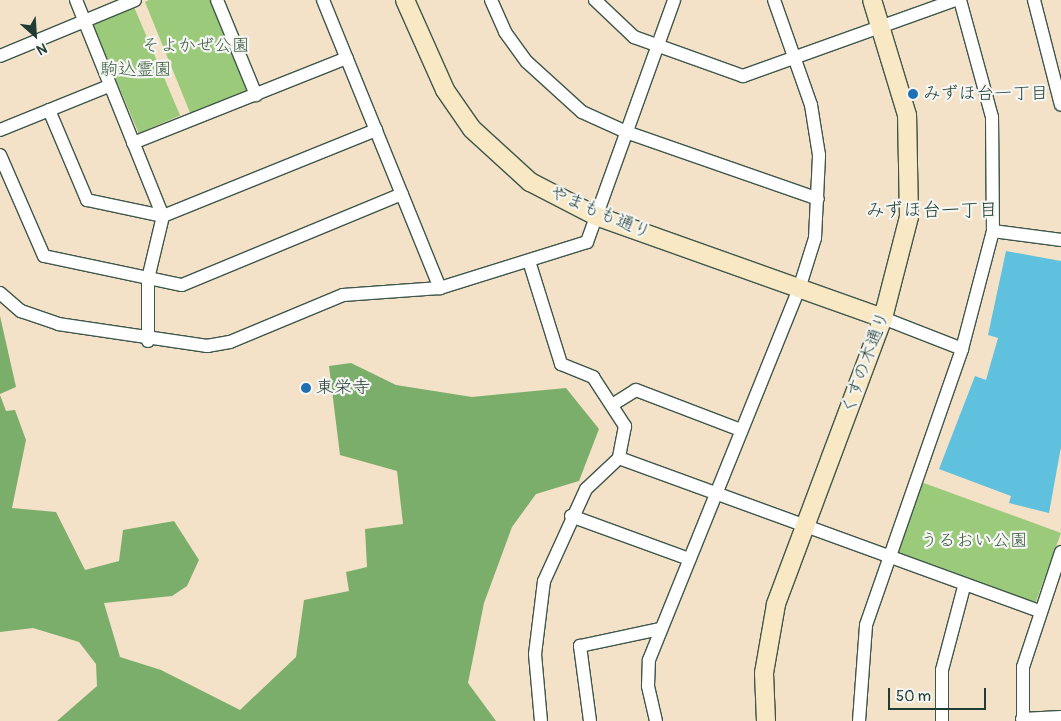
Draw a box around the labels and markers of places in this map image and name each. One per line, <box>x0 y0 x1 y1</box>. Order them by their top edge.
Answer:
place label: みずほ台一丁目 <box>923 83 1049 105</box>
marker: みずほ台一丁目 <box>907 88 919 100</box>
place label: 東栄寺 <box>316 377 370 399</box>
marker: 東栄寺 <box>300 382 312 394</box>

